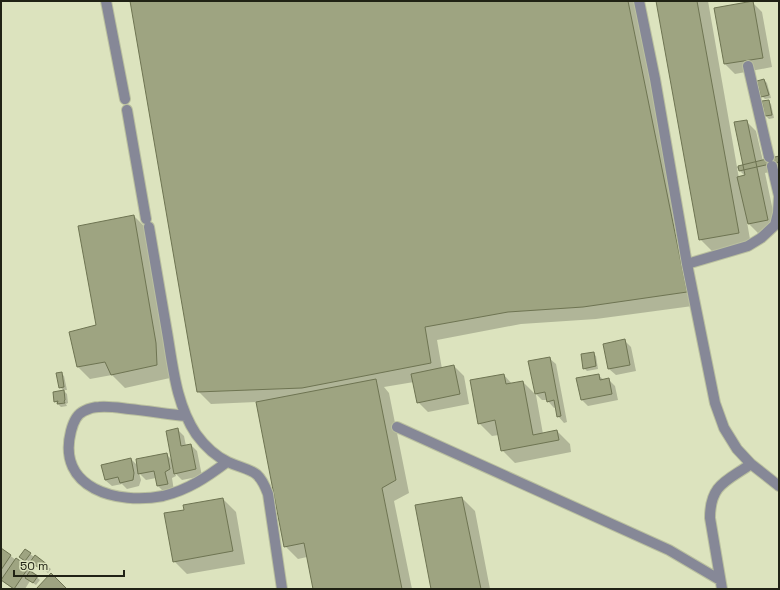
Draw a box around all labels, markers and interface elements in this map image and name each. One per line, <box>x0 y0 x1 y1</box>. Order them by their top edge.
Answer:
scale bar <box>14 552 124 578</box>
text: 50 m <box>20 558 48 574</box>

